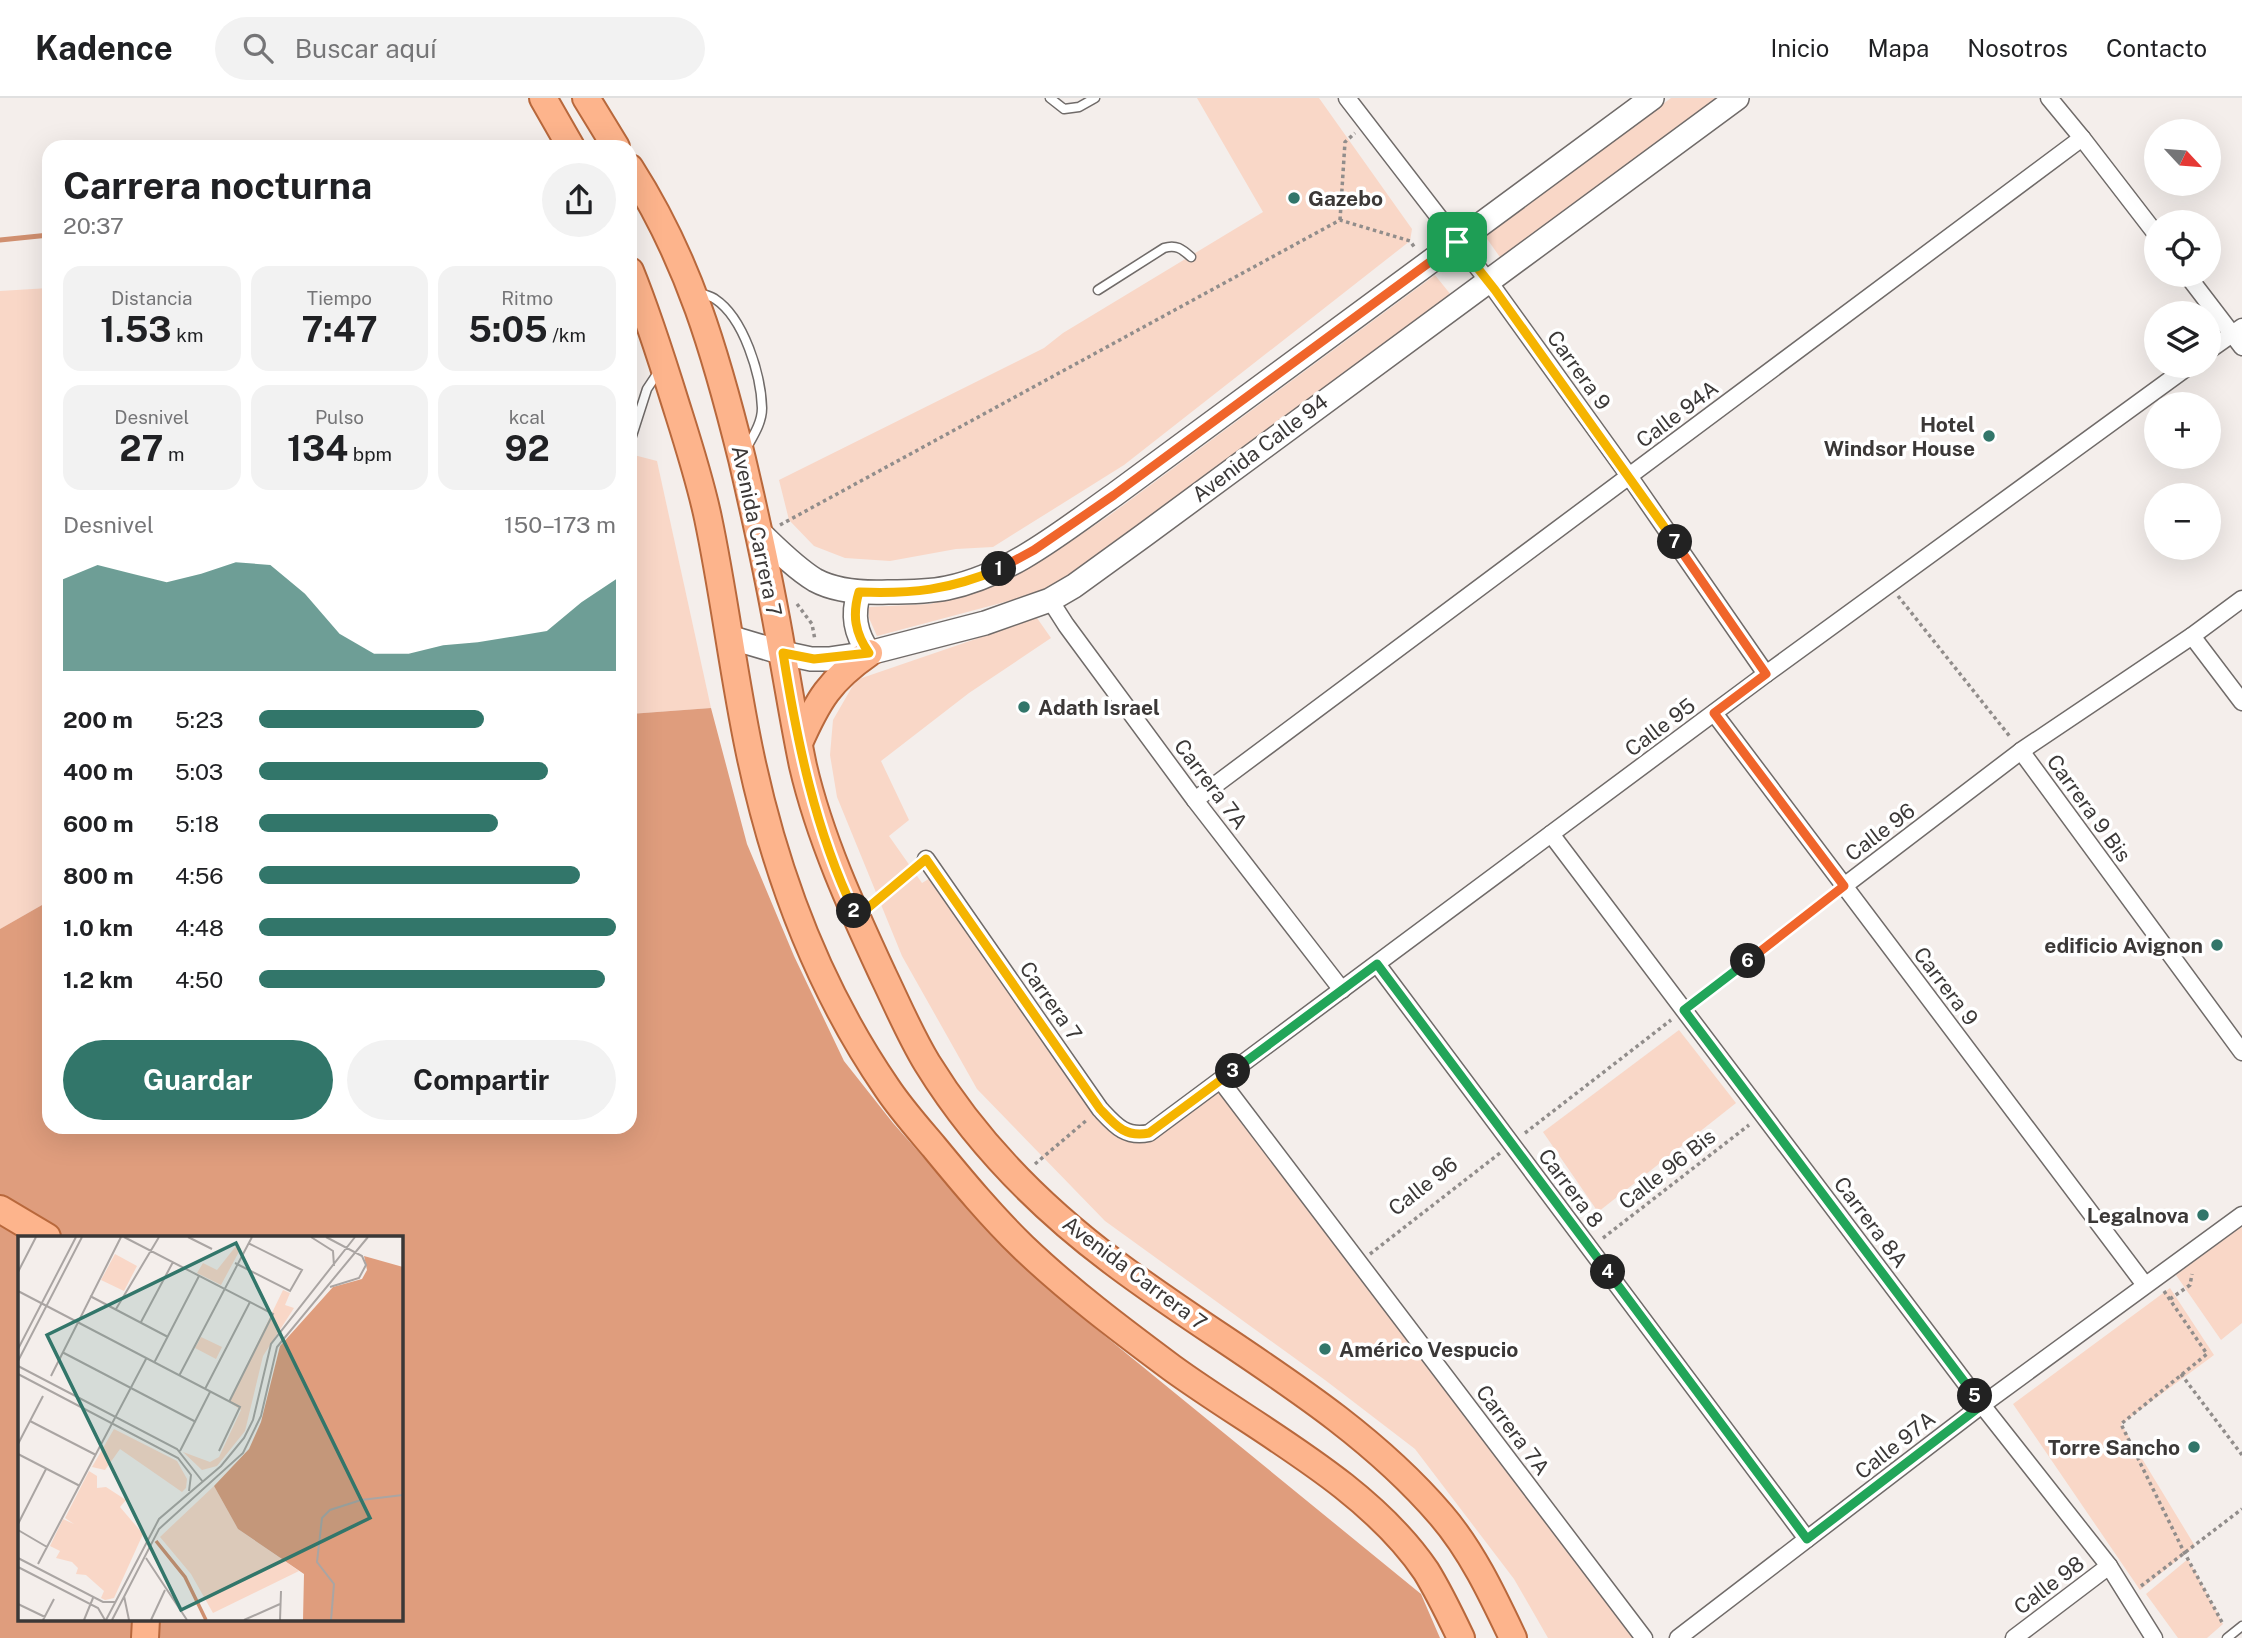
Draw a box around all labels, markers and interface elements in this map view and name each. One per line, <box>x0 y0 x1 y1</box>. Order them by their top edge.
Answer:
search box <box>215 17 705 80</box>
text: Kadence <box>35 29 173 67</box>
icon: search <box>239 29 277 67</box>
text: Buscar aquí <box>295 33 437 64</box>
text: Inicio <box>1770 34 1829 62</box>
text: Mapa <box>1867 34 1929 62</box>
text: Nosotros <box>1967 34 2068 62</box>
text: Contacto <box>2106 34 2207 62</box>
north arrow <box>2144 119 2221 196</box>
map controls <box>2144 119 2221 560</box>
text: Carrera nocturna <box>63 163 372 208</box>
button: share <box>542 163 616 237</box>
place label: Gazebo <box>1308 186 1383 211</box>
marker: Gazebo <box>1286 190 1302 206</box>
button: locate <box>2144 210 2221 287</box>
text: 20:37 <box>63 212 124 239</box>
pin <box>1427 212 1487 272</box>
icon: arrive <box>1438 223 1476 261</box>
text: Distancia <box>111 287 193 309</box>
text: Tiempo <box>307 287 372 309</box>
text: Ritmo <box>501 287 553 309</box>
button: layers <box>2144 301 2221 378</box>
text: 1.53 <box>100 309 172 350</box>
text: 7:47 <box>301 309 378 350</box>
text: 5:05 <box>468 309 548 350</box>
text: km <box>172 324 203 346</box>
text: /km <box>548 324 586 346</box>
street label: Carrera 9 <box>1542 326 1616 414</box>
street label: Calle 94A <box>1631 375 1723 453</box>
street label: Avenida Calle 94 <box>1187 389 1333 507</box>
button: + <box>2144 392 2221 469</box>
text: Desnivel <box>114 406 189 428</box>
text: Pulso <box>315 406 364 428</box>
text: kcal <box>509 406 546 428</box>
place label: Hotel Windsor House <box>1824 412 1975 461</box>
text: 27 <box>119 428 163 469</box>
text: 134 <box>287 428 348 469</box>
text: 92 <box>505 428 550 469</box>
marker: Hotel Windsor House <box>1981 428 1997 444</box>
text: m <box>163 443 184 465</box>
text: bpm <box>348 443 392 465</box>
street label: Avenida Carrera 7 <box>727 443 787 619</box>
button: − <box>2144 483 2221 560</box>
text: Desnivel <box>63 511 154 538</box>
text: 150–173 m <box>504 511 616 538</box>
pin: 7 <box>1658 524 1692 560</box>
text: 7 <box>1669 530 1680 552</box>
pin: 1 <box>982 552 1016 587</box>
text: 1 <box>994 557 1003 579</box>
street label: Calle 95 <box>1620 693 1700 761</box>
place label: Adath Israel <box>1038 695 1160 720</box>
marker: Adath Israel <box>1016 699 1032 715</box>
text: 200 m <box>63 706 133 733</box>
text: 5:23 <box>175 706 224 733</box>
street label: Carrera 7A <box>1169 734 1253 834</box>
street label: Carrera 9 Bis <box>2042 749 2136 867</box>
text: 400 m <box>63 758 133 785</box>
text: 5:03 <box>175 758 223 785</box>
street label: Calle 96 <box>1840 798 1920 866</box>
text: 600 m <box>63 810 133 837</box>
text: 5:18 <box>175 810 219 837</box>
text: 800 m <box>63 862 134 889</box>
text: 4:56 <box>175 862 224 889</box>
pin: 2 <box>836 894 872 928</box>
text: 2 <box>847 899 860 921</box>
text: 1.0 km <box>63 914 133 941</box>
text: 4:48 <box>175 914 224 941</box>
place label: edificio Avignon <box>2044 933 2203 958</box>
marker: edificio Avignon <box>2209 937 2225 953</box>
street label: Carrera 9 <box>1908 942 1984 1030</box>
pin: 6 <box>1730 944 1766 978</box>
text: 6 <box>1741 949 1754 971</box>
street label: Carrera 7 <box>1015 956 1087 1046</box>
text: 1.2 km <box>63 966 133 993</box>
text: 4:50 <box>175 966 223 993</box>
button: Guardar <box>63 1040 333 1120</box>
button: Compartir <box>347 1040 616 1120</box>
pin: 3 <box>1216 1054 1250 1088</box>
text: 3 <box>1226 1059 1239 1081</box>
street label: Calle 96 Bis <box>1614 1124 1720 1214</box>
street label: Carrera 8 <box>1533 1144 1609 1232</box>
street label: Calle 96 <box>1383 1151 1463 1221</box>
street label: Carrera 8A <box>1829 1172 1913 1272</box>
place label: Legalnova <box>2087 1203 2189 1228</box>
marker: Legalnova <box>2195 1207 2211 1223</box>
street label: Avenida Carrera 7 <box>1058 1211 1212 1335</box>
inset map <box>18 1236 402 1620</box>
pin: 4 <box>1590 1254 1626 1290</box>
text: 4 <box>1601 1260 1614 1282</box>
place label: Américo Vespucio <box>1339 1337 1518 1362</box>
marker: Américo Vespucio <box>1317 1341 1333 1357</box>
pin: 5 <box>1958 1378 1993 1414</box>
street label: Carrera 7A <box>1471 1380 1555 1480</box>
text: 5 <box>1968 1384 1981 1406</box>
street label: Calle 97A <box>1850 1406 1940 1484</box>
place label: Torre Sancho <box>2048 1435 2180 1460</box>
marker: Torre Sancho <box>2186 1439 2202 1455</box>
street label: Calle 98 <box>2009 1551 2089 1619</box>

